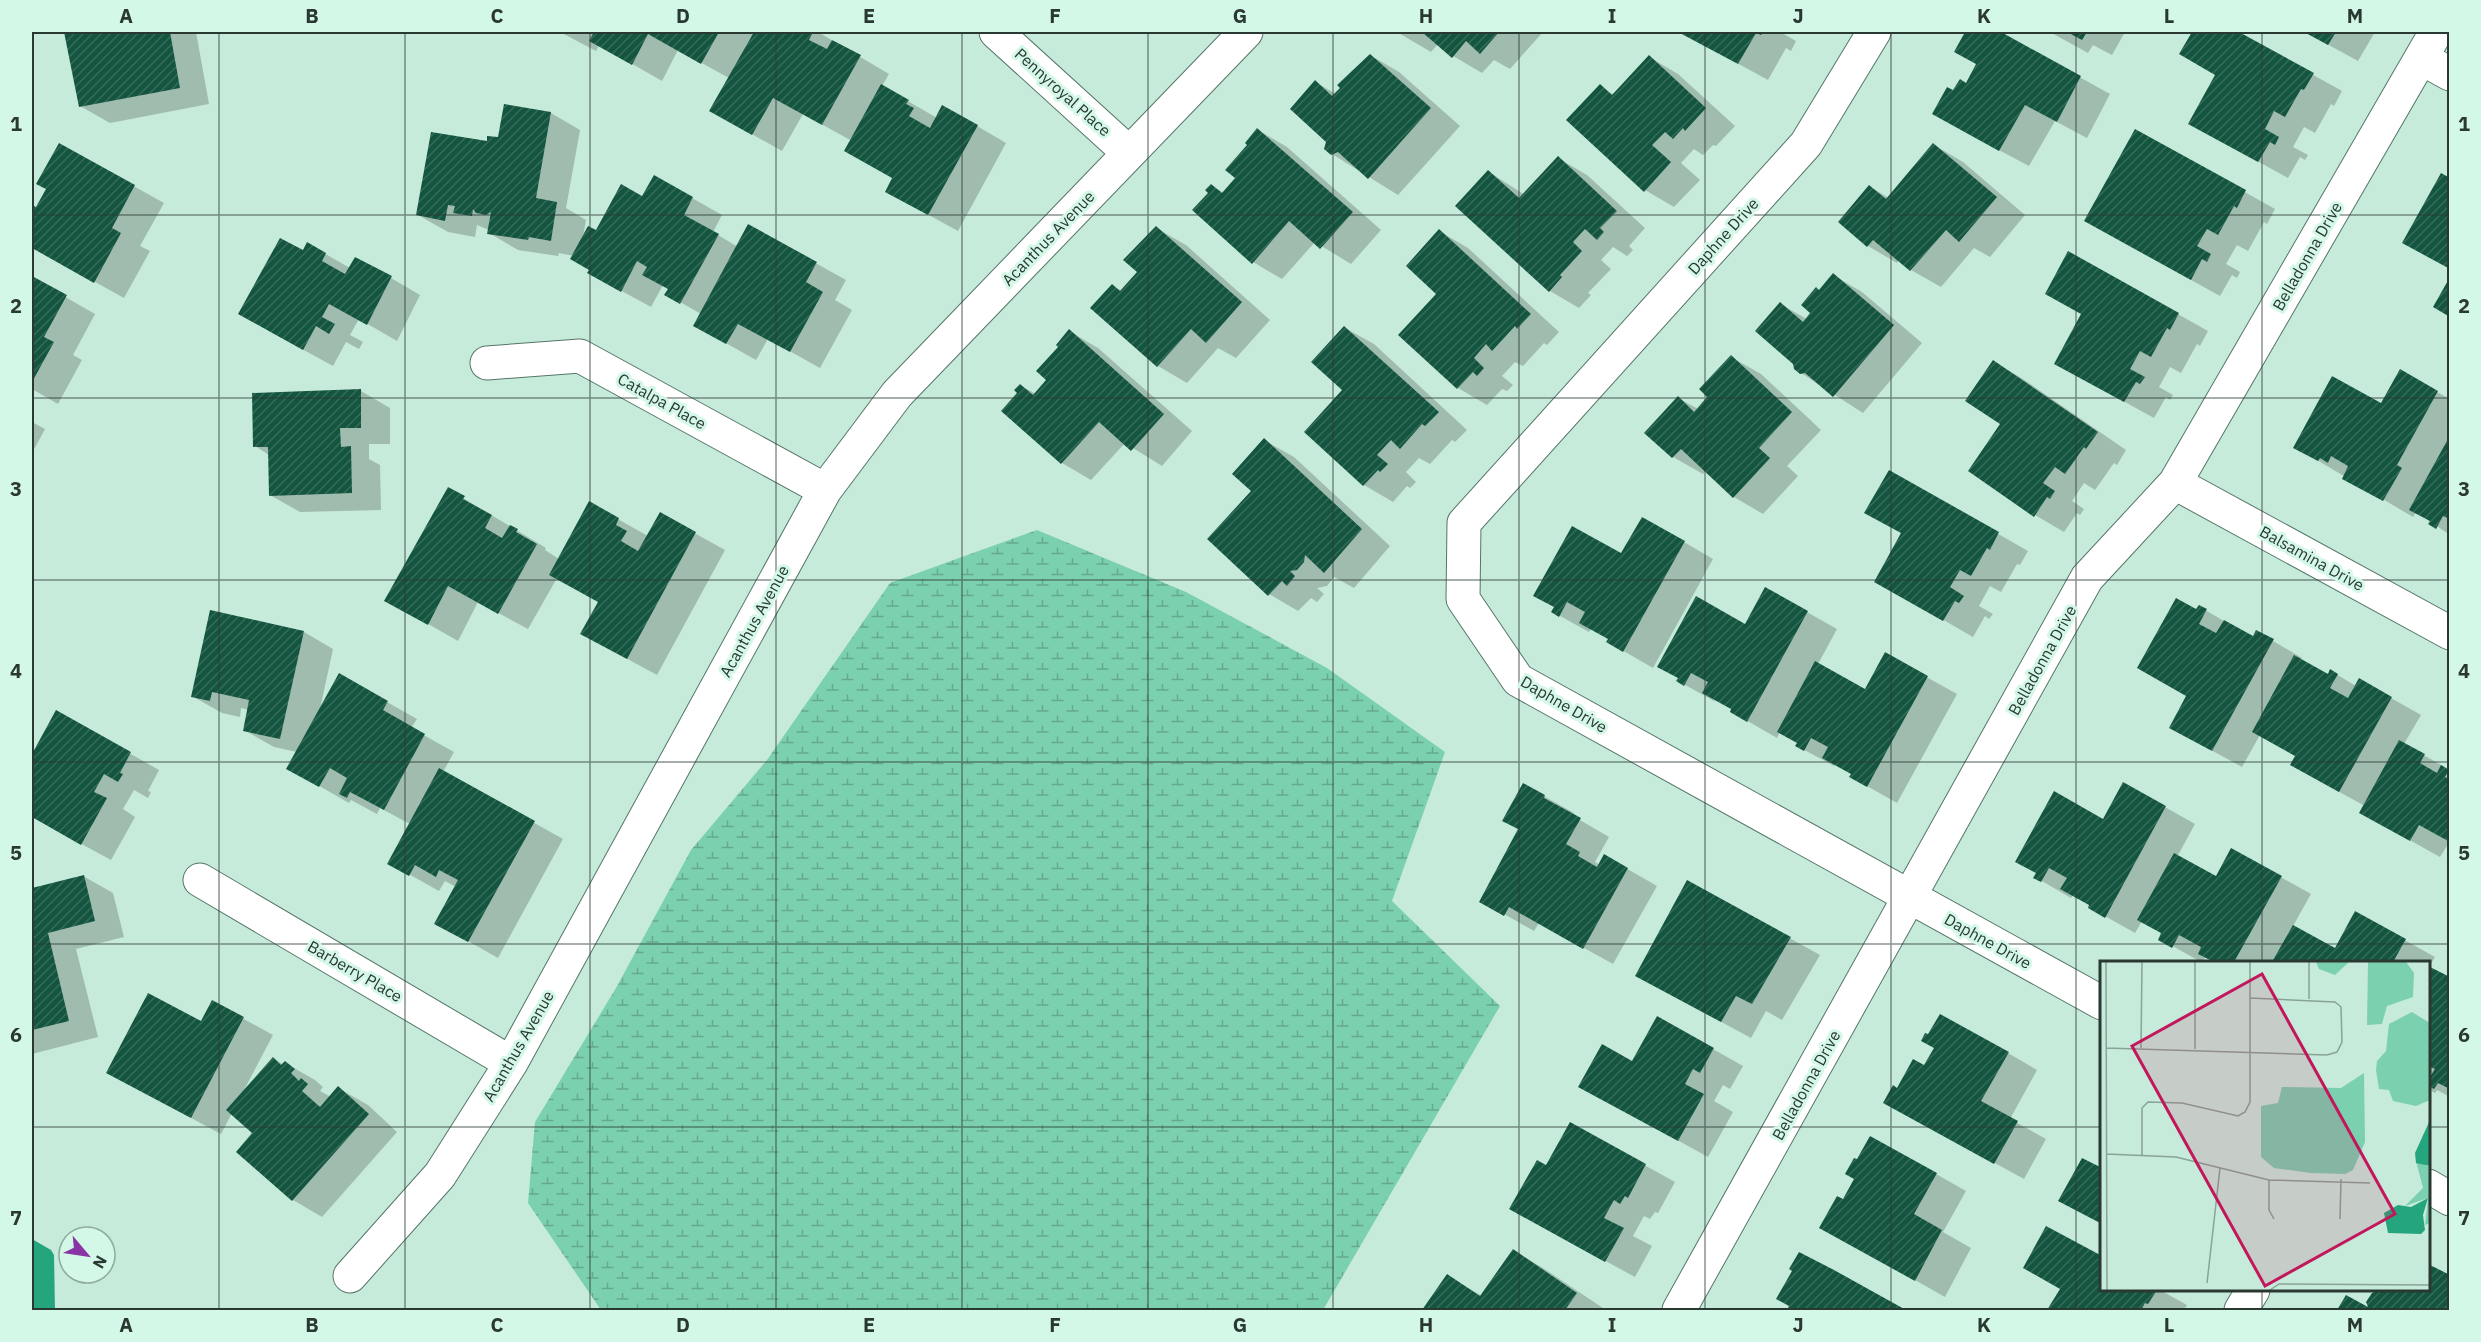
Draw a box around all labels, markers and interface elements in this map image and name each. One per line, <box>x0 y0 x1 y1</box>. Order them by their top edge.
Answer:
text: A <box>119 2 133 29</box>
text: B <box>305 2 319 29</box>
text: C <box>490 2 504 29</box>
text: D <box>676 2 690 29</box>
text: E <box>863 2 875 29</box>
text: F <box>1049 2 1061 29</box>
text: G <box>1233 2 1247 29</box>
text: H <box>1419 2 1433 29</box>
text: I <box>1608 2 1616 29</box>
text: J <box>1792 2 1804 29</box>
text: K <box>1977 2 1991 29</box>
text: L <box>2164 2 2174 29</box>
text: M <box>2347 2 2363 29</box>
street label: Pennyroyal Place <box>1011 44 1115 141</box>
text: 1 <box>10 110 22 137</box>
text: 1 <box>2458 110 2470 137</box>
street label: Acanthus Avenue <box>997 186 1099 290</box>
street label: Daphne Drive <box>1683 193 1763 279</box>
street label: Belladonna Drive <box>2268 198 2346 314</box>
text: 2 <box>10 292 22 319</box>
text: 2 <box>2458 292 2470 319</box>
street label: Catalpa Place <box>614 369 710 434</box>
text: 3 <box>10 475 22 502</box>
text: 3 <box>2458 475 2470 502</box>
street label: Balsamina Drive <box>2256 521 2368 595</box>
street label: Acanthus Avenue <box>715 561 793 680</box>
street label: Belladonna Drive <box>2004 601 2080 718</box>
text: 4 <box>10 657 22 684</box>
text: 4 <box>2458 657 2470 684</box>
street label: Daphne Drive <box>1517 671 1611 737</box>
text: 5 <box>10 839 22 866</box>
text: 5 <box>2458 839 2470 866</box>
street label: Daphne Drive <box>1941 909 2035 973</box>
street label: Barberry Place <box>304 936 406 1006</box>
inset map <box>2100 961 2430 1291</box>
street label: Acanthus Avenue <box>478 987 558 1105</box>
text: 6 <box>10 1021 22 1048</box>
text: 6 <box>2458 1021 2470 1048</box>
street label: Belladonna Drive <box>1768 1026 1844 1143</box>
text: 7 <box>10 1204 22 1231</box>
text: 7 <box>2458 1204 2470 1231</box>
north arrow <box>57 1225 117 1285</box>
text: N <box>89 1252 112 1272</box>
text: A <box>119 1311 133 1338</box>
text: B <box>305 1311 319 1338</box>
text: C <box>490 1311 504 1338</box>
text: D <box>676 1311 690 1338</box>
text: E <box>863 1311 875 1338</box>
text: F <box>1049 1311 1061 1338</box>
text: G <box>1233 1311 1247 1338</box>
text: H <box>1419 1311 1433 1338</box>
text: I <box>1608 1311 1616 1338</box>
text: J <box>1792 1311 1804 1338</box>
text: K <box>1977 1311 1991 1338</box>
text: L <box>2164 1311 2174 1338</box>
text: M <box>2347 1311 2363 1338</box>

